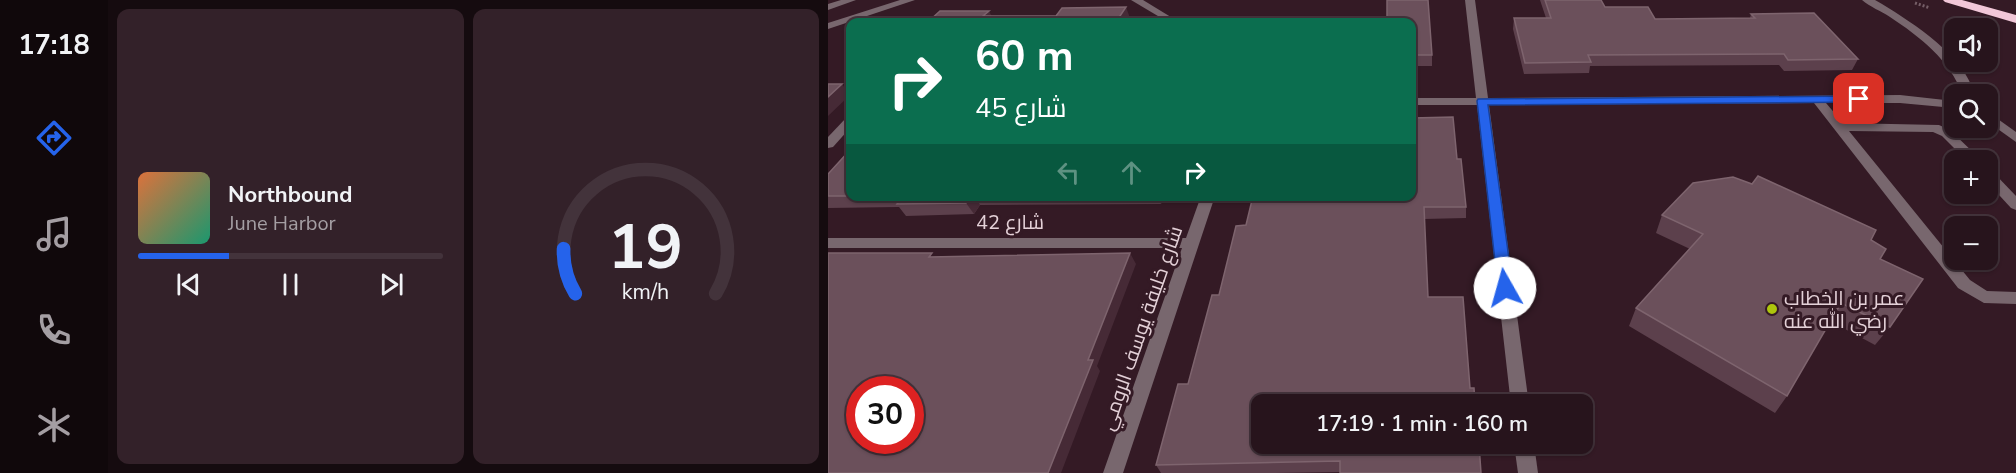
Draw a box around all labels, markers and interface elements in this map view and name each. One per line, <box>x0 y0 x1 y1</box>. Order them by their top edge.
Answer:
map controls <box>1944 18 1998 270</box>
button: sound <box>1944 18 1998 72</box>
text: 17:18 <box>18 27 90 64</box>
text: 60 m <box>975 28 1074 85</box>
icon: right <box>876 42 954 120</box>
pin <box>1833 73 1884 124</box>
icon: arrive <box>1842 82 1875 115</box>
button: search <box>1944 84 1998 138</box>
text: شارع 45 <box>975 90 1067 127</box>
icon: directions <box>33 117 75 159</box>
button: + <box>1944 150 1998 204</box>
icon: left <box>1052 156 1085 189</box>
icon: ahead <box>1115 156 1148 189</box>
icon: right <box>1178 156 1211 189</box>
text: Northbound <box>228 180 352 210</box>
text: 19 <box>608 205 683 290</box>
street label: شارع 42 <box>976 209 1044 236</box>
text: June Harbor <box>228 210 336 237</box>
icon: music <box>33 213 75 255</box>
button: − <box>1944 216 1998 270</box>
street label: شارع خليفة يوسف الرومي <box>1094 222 1191 435</box>
position arrow <box>1473 256 1537 320</box>
icon: previous <box>172 268 205 301</box>
icon: pause <box>274 268 307 301</box>
icon: next <box>375 268 408 301</box>
text: km/h <box>622 277 669 307</box>
place label: عمر بن الخطاب رضي الله عنه <box>1784 285 1905 336</box>
marker: عمر بن الخطاب رضي الله عنه <box>1765 302 1779 316</box>
icon: phone <box>33 309 75 351</box>
speed limit sign: 30 <box>846 376 924 454</box>
icon: climate <box>33 404 75 446</box>
text: 17:19 · 1 min · 160 m <box>1316 409 1528 439</box>

